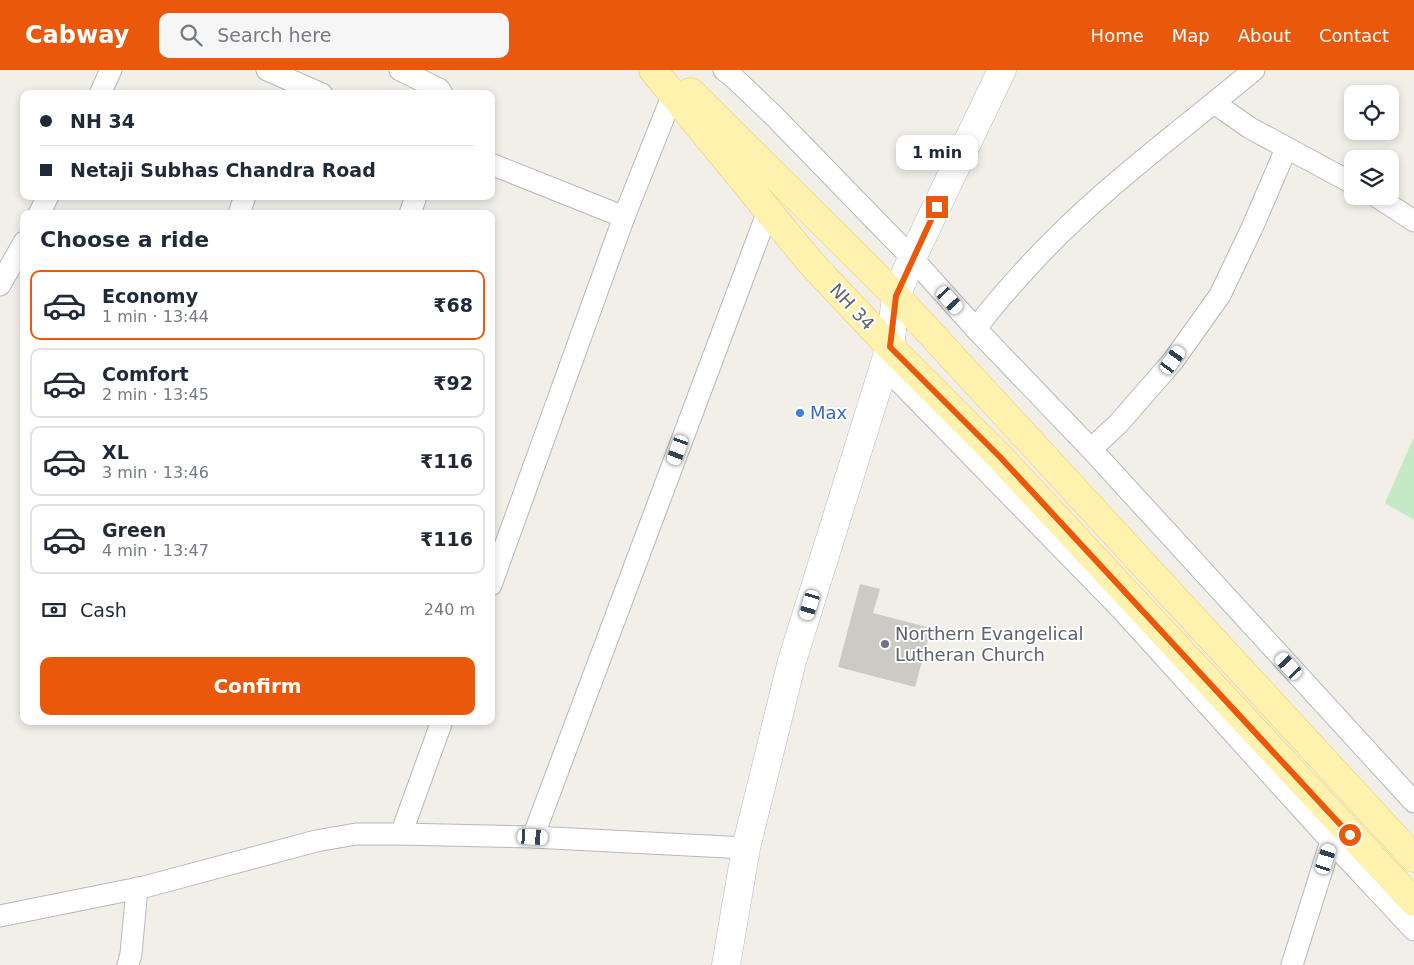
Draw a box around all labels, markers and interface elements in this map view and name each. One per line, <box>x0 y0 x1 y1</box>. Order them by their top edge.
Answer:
search box <box>159 13 509 58</box>
text: Cabway <box>25 21 129 49</box>
icon: search <box>177 21 205 49</box>
text: Search here <box>217 24 331 46</box>
text: Home <box>1091 25 1144 46</box>
text: Map <box>1172 25 1210 46</box>
text: About <box>1238 25 1291 46</box>
text: Contact <box>1319 25 1389 46</box>
map controls <box>1344 85 1399 205</box>
button: locate <box>1344 85 1399 140</box>
text: NH 34 <box>70 110 135 132</box>
callout: 1 min <box>896 134 978 170</box>
text: 1 min <box>912 143 962 162</box>
button: layers <box>1344 150 1399 205</box>
text: Netaji Subhas Chandra Road <box>70 159 376 181</box>
route end <box>926 196 948 218</box>
text: Choose a ride <box>40 227 209 252</box>
street label: NH 34 <box>826 279 879 334</box>
icon: car <box>42 283 87 328</box>
car <box>934 284 965 316</box>
text: Economy <box>102 285 198 307</box>
text: ₹68 <box>433 294 473 316</box>
text: 1 min · 13:44 <box>102 307 209 326</box>
car <box>1158 343 1187 377</box>
icon: car <box>42 361 87 406</box>
text: Comfort <box>102 363 189 385</box>
text: ₹92 <box>433 372 473 394</box>
text: 2 min · 13:45 <box>102 385 209 404</box>
place label: Max <box>810 402 848 423</box>
marker: Max <box>794 407 806 419</box>
car <box>665 433 690 467</box>
icon: car <box>42 439 87 484</box>
text: XL <box>102 441 129 463</box>
text: ₹116 <box>420 450 473 472</box>
text: 3 min · 13:46 <box>102 463 209 482</box>
icon: car <box>42 517 87 562</box>
text: Green <box>102 519 166 541</box>
text: ₹116 <box>420 528 473 550</box>
text: 4 min · 13:47 <box>102 541 209 560</box>
car <box>798 588 821 622</box>
icon: cash <box>40 596 68 624</box>
text: Cash <box>80 599 127 621</box>
text: 240 m <box>424 600 475 619</box>
place label: Northern Evangelical Lutheran Church <box>895 623 1084 665</box>
marker: Northern Evangelical Lutheran Church <box>879 638 891 650</box>
car <box>1273 650 1304 682</box>
button: Confirm <box>40 657 475 715</box>
route start <box>1339 824 1361 846</box>
car <box>517 829 548 845</box>
car <box>1314 842 1337 876</box>

